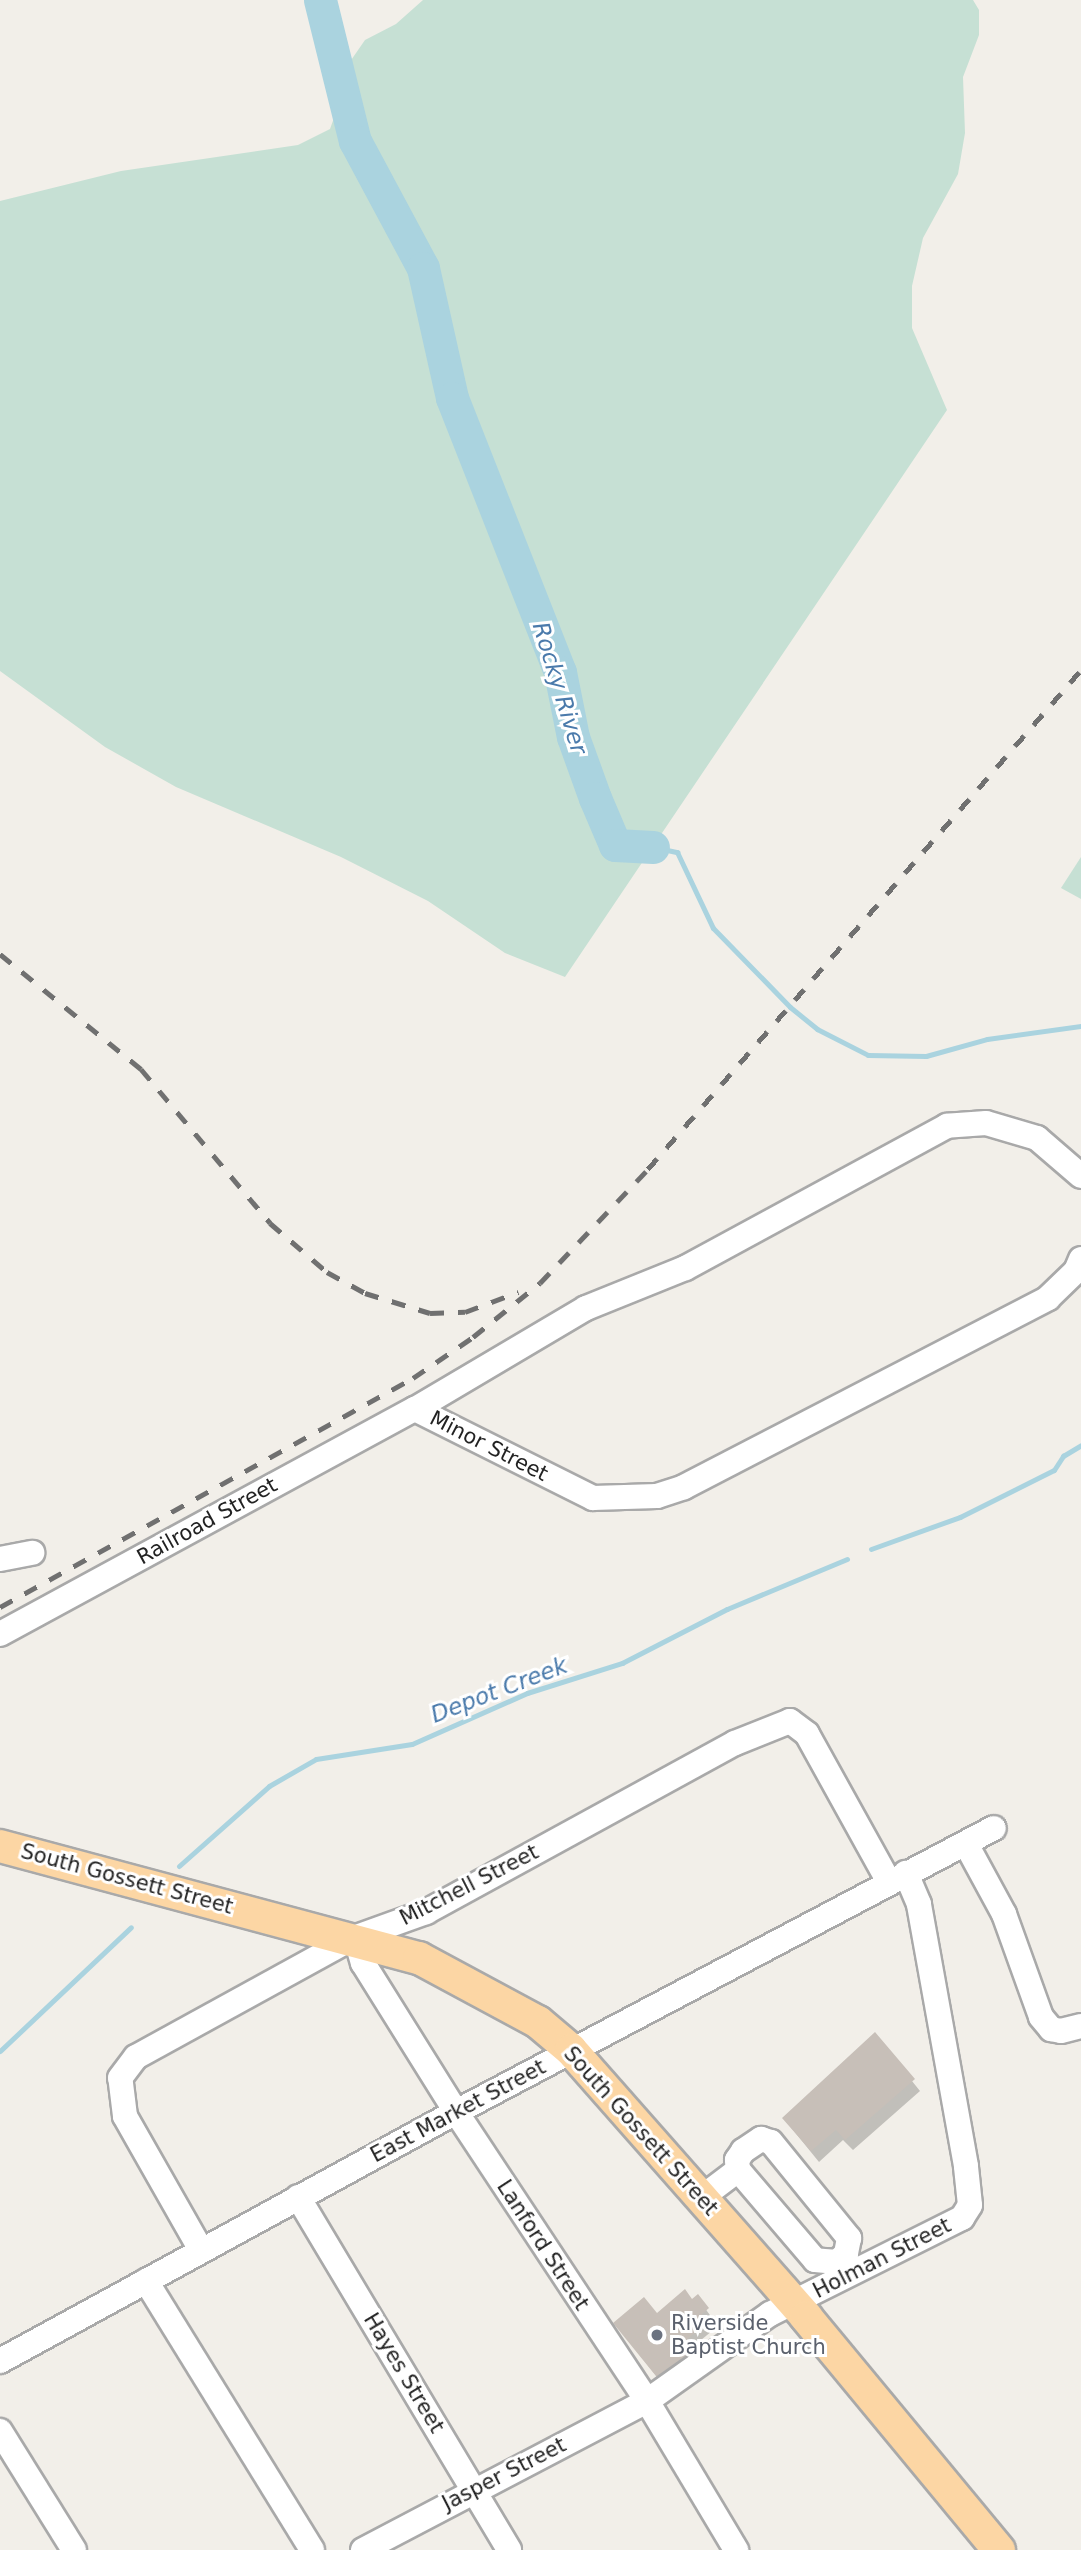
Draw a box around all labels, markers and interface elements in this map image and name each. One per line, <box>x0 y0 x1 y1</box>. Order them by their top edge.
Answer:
water label: Rocky River <box>527 619 593 757</box>
street label: Minor Street <box>426 1405 552 1487</box>
street label: Railroad Street <box>133 1472 281 1570</box>
water label: Depot Creek <box>427 1651 571 1729</box>
street label: South Gossett Street <box>18 1839 236 1919</box>
street label: Mitchell Street <box>396 1839 542 1931</box>
street label: South Gossett Street <box>559 2041 723 2221</box>
street label: East Market Street <box>366 2054 550 2168</box>
street label: Lanford Street <box>492 2175 594 2315</box>
street label: Holman Street <box>809 2212 955 2304</box>
street label: Hayes Street <box>358 2308 450 2438</box>
place label: Riverside Baptist Church <box>671 2310 826 2360</box>
marker: Riverside Baptist Church <box>649 2327 665 2343</box>
street label: Jasper Street <box>438 2432 570 2516</box>

